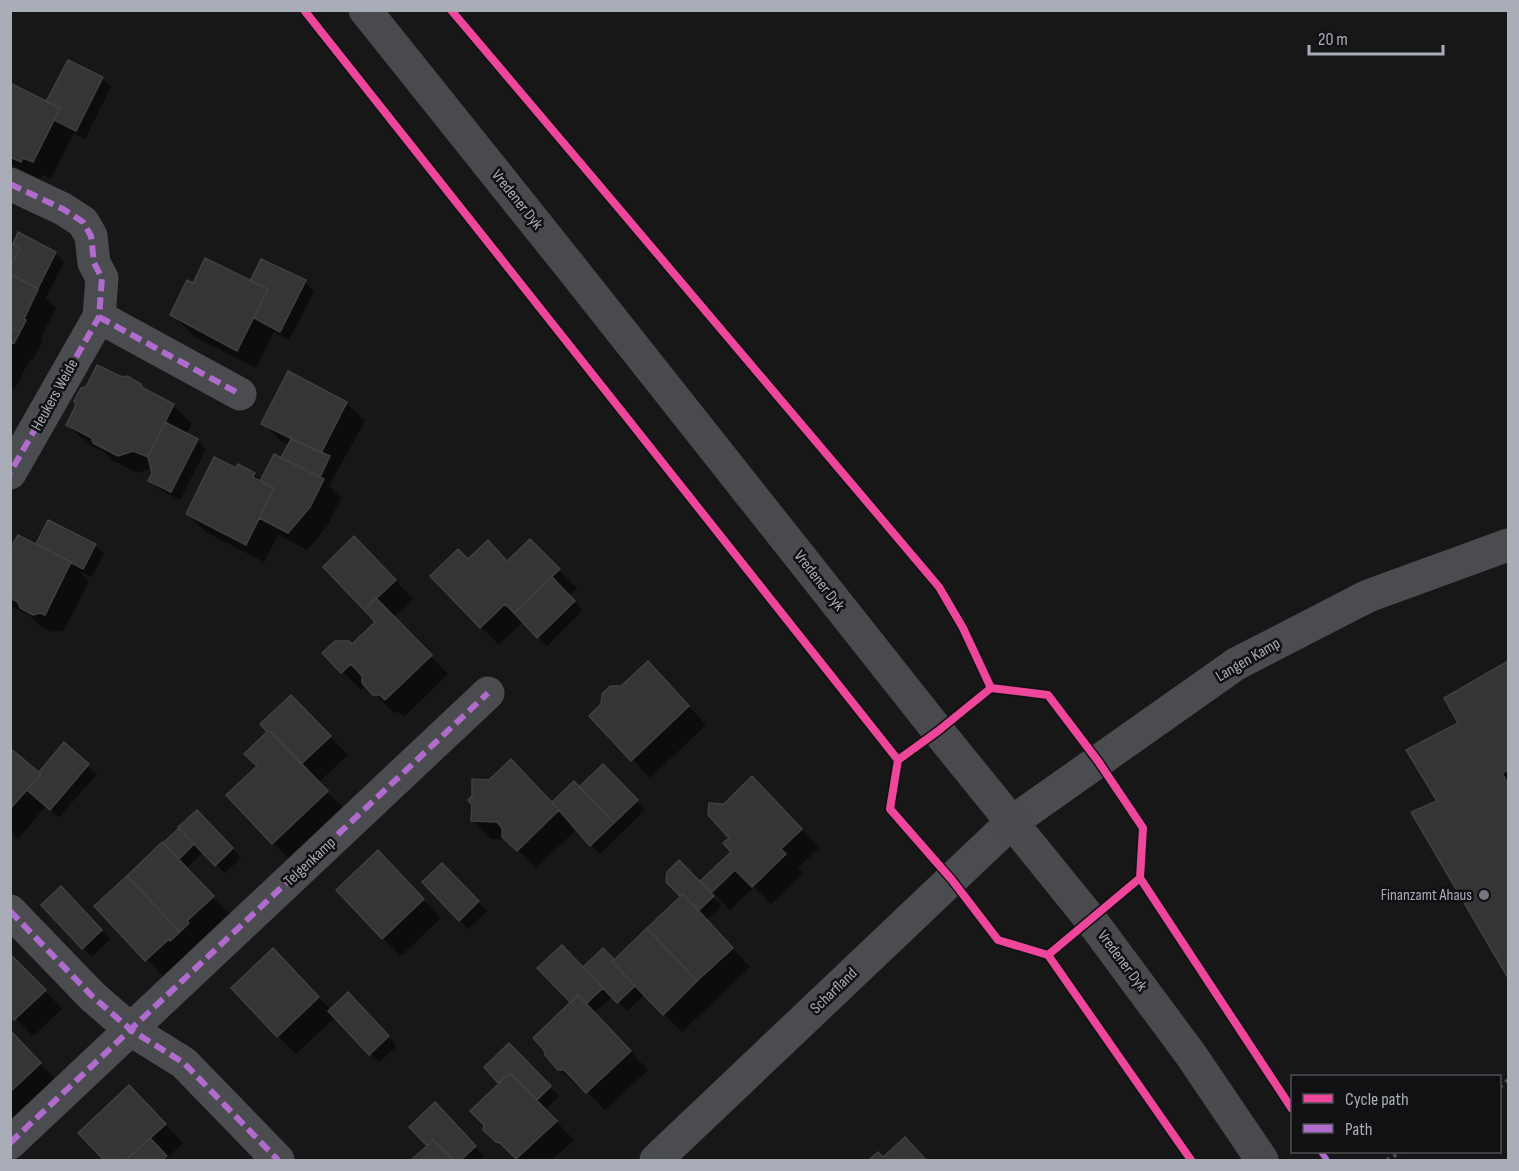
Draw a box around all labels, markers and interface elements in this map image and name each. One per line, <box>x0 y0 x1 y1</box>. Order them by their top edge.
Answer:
scale bar <box>1309 18 1442 56</box>
text: 20 m <box>1318 29 1348 50</box>
street label: Vredener Dyk <box>487 166 547 234</box>
street label: Heukers Weide <box>28 356 82 434</box>
street label: Vredener Dyk <box>790 547 848 615</box>
street label: Langen Kamp <box>1212 634 1284 686</box>
street label: Telgenkamp <box>280 833 340 891</box>
place label: Finanzamt Ahaus <box>1381 886 1472 905</box>
marker: Finanzamt Ahaus <box>1477 888 1491 902</box>
street label: Vredener Dyk <box>1093 927 1151 995</box>
street label: Scharfland <box>807 964 861 1018</box>
legend <box>1291 1075 1501 1153</box>
text: Cycle path <box>1345 1089 1409 1110</box>
text: Path <box>1345 1119 1373 1140</box>

